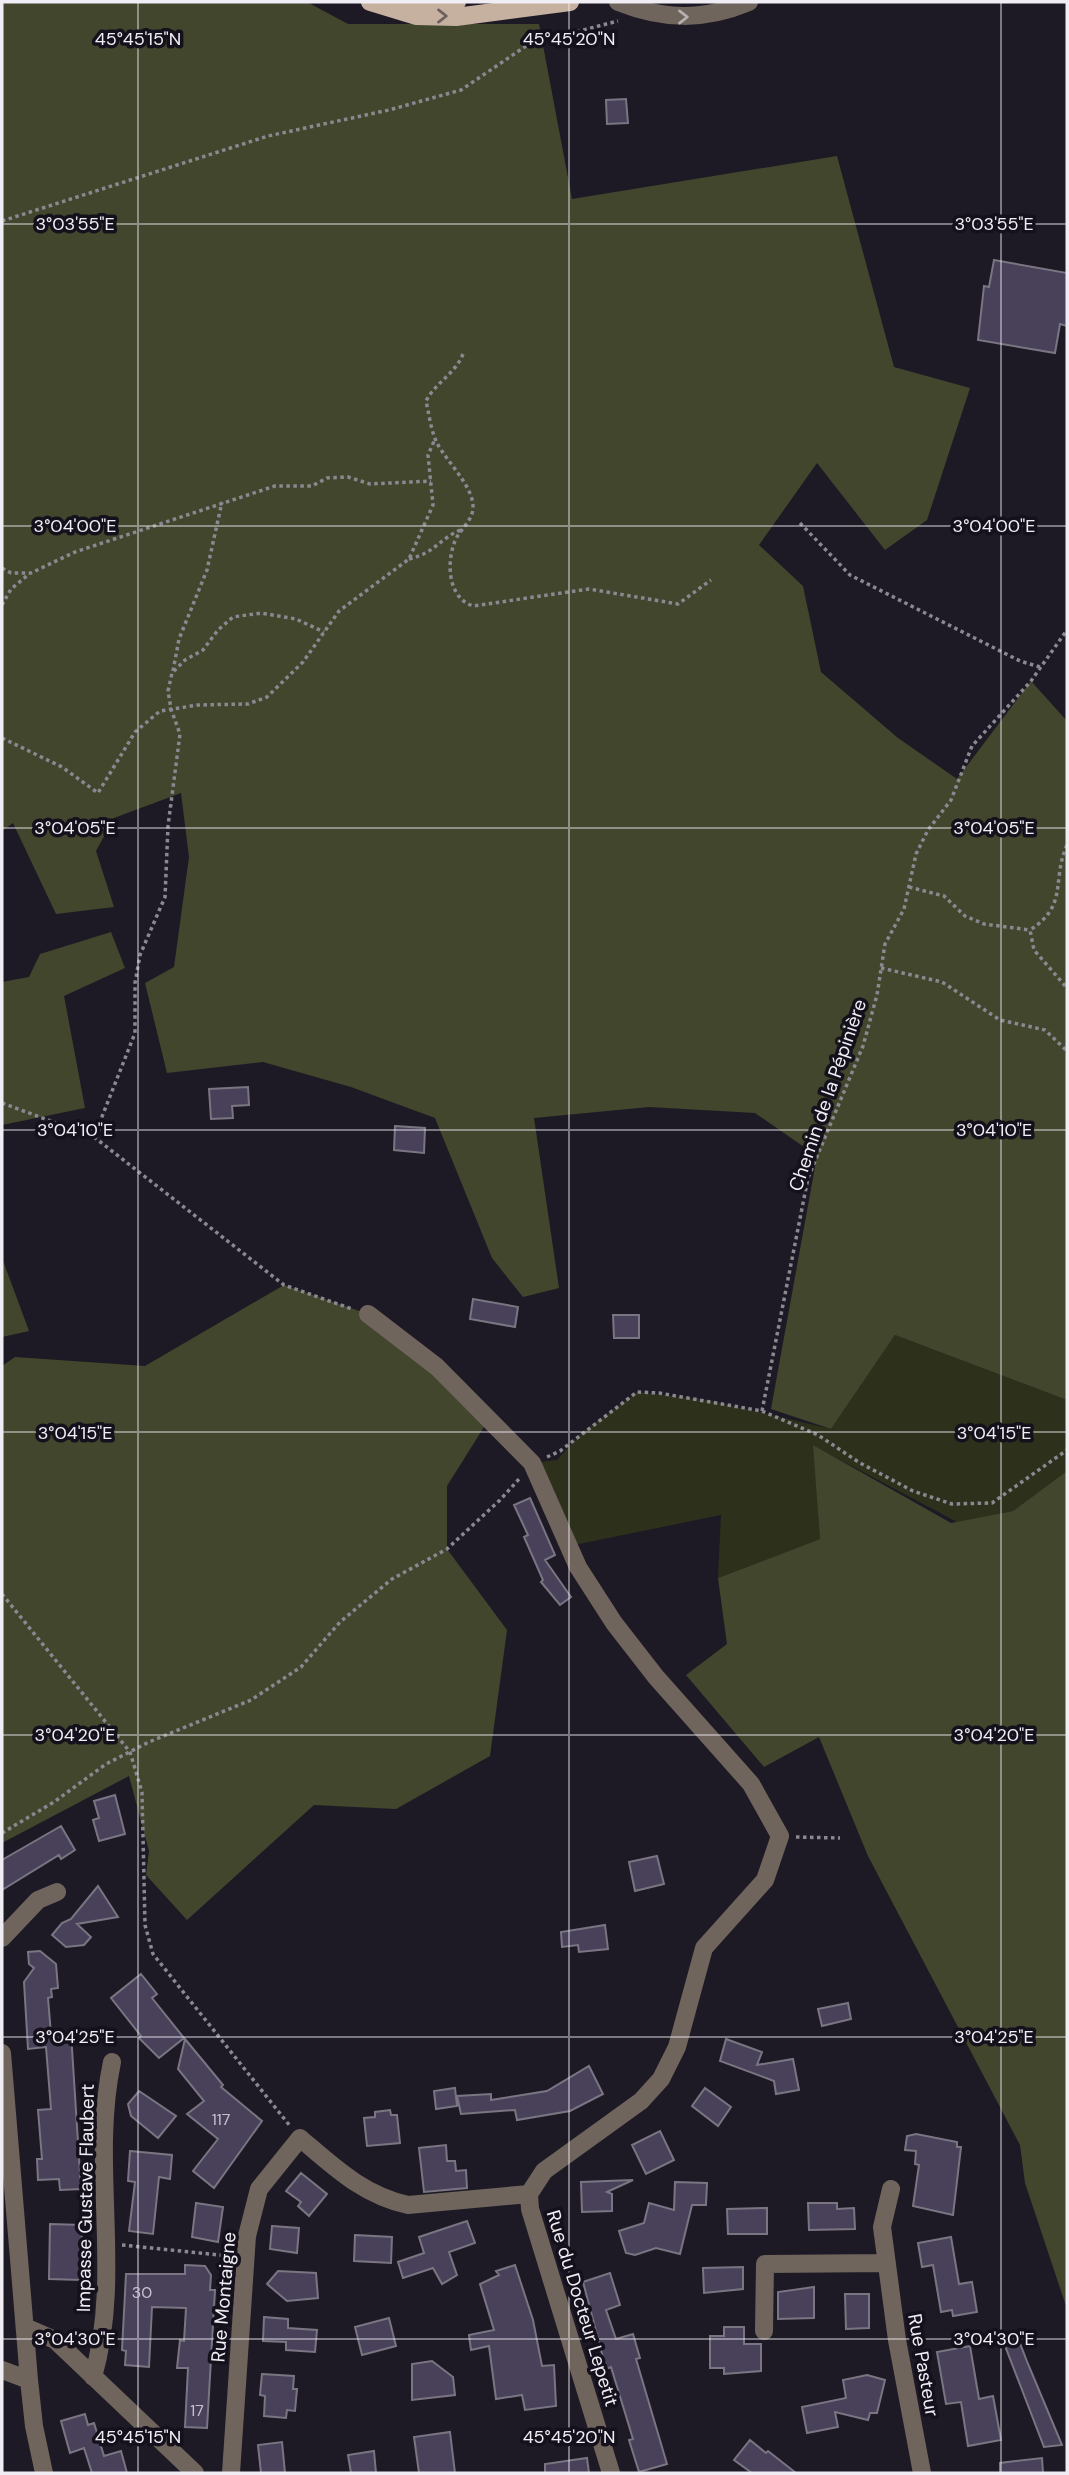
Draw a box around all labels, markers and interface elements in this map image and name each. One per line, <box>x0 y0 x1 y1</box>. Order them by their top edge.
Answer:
one-way arrow <box>436 9 447 24</box>
one-way arrow <box>679 9 689 25</box>
text: 45°45'15"N <box>95 27 181 51</box>
text: 45°45'20"N <box>523 27 615 51</box>
text: 3°03'55"E <box>35 212 115 236</box>
text: 3°03'55"E <box>954 212 1034 236</box>
text: 3°04'00"E <box>34 514 116 538</box>
text: 3°04'00"E <box>953 514 1035 538</box>
text: 3°04'05"E <box>34 816 116 840</box>
text: 3°04'05"E <box>953 816 1035 840</box>
street label: Chemin de la Pépinière <box>783 996 872 1195</box>
text: 3°04'10"E <box>37 1118 113 1142</box>
text: 3°04'10"E <box>956 1118 1032 1142</box>
text: 3°04'15"E <box>38 1421 112 1445</box>
text: 3°04'15"E <box>957 1421 1031 1445</box>
text: 3°04'20"E <box>35 1723 115 1747</box>
text: 3°04'20"E <box>954 1723 1034 1747</box>
text: 3°04'25"E <box>35 2025 115 2049</box>
text: 3°04'25"E <box>954 2025 1034 2049</box>
street label: Impasse Gustave Flaubert <box>71 2084 100 2312</box>
house number: 117 <box>212 2109 230 2130</box>
street label: Rue du Docteur Lepetit <box>541 2207 624 2409</box>
street label: Rue Montaigne <box>205 2231 242 2363</box>
house number: 30 <box>132 2282 152 2303</box>
street label: Rue Pasteur <box>902 2312 945 2418</box>
text: 3°04'30"E <box>34 2327 116 2351</box>
text: 3°04'30"E <box>953 2327 1035 2351</box>
house number: 17 <box>190 2400 204 2421</box>
text: 45°45'15"N <box>95 2425 181 2449</box>
text: 45°45'20"N <box>523 2425 615 2449</box>

